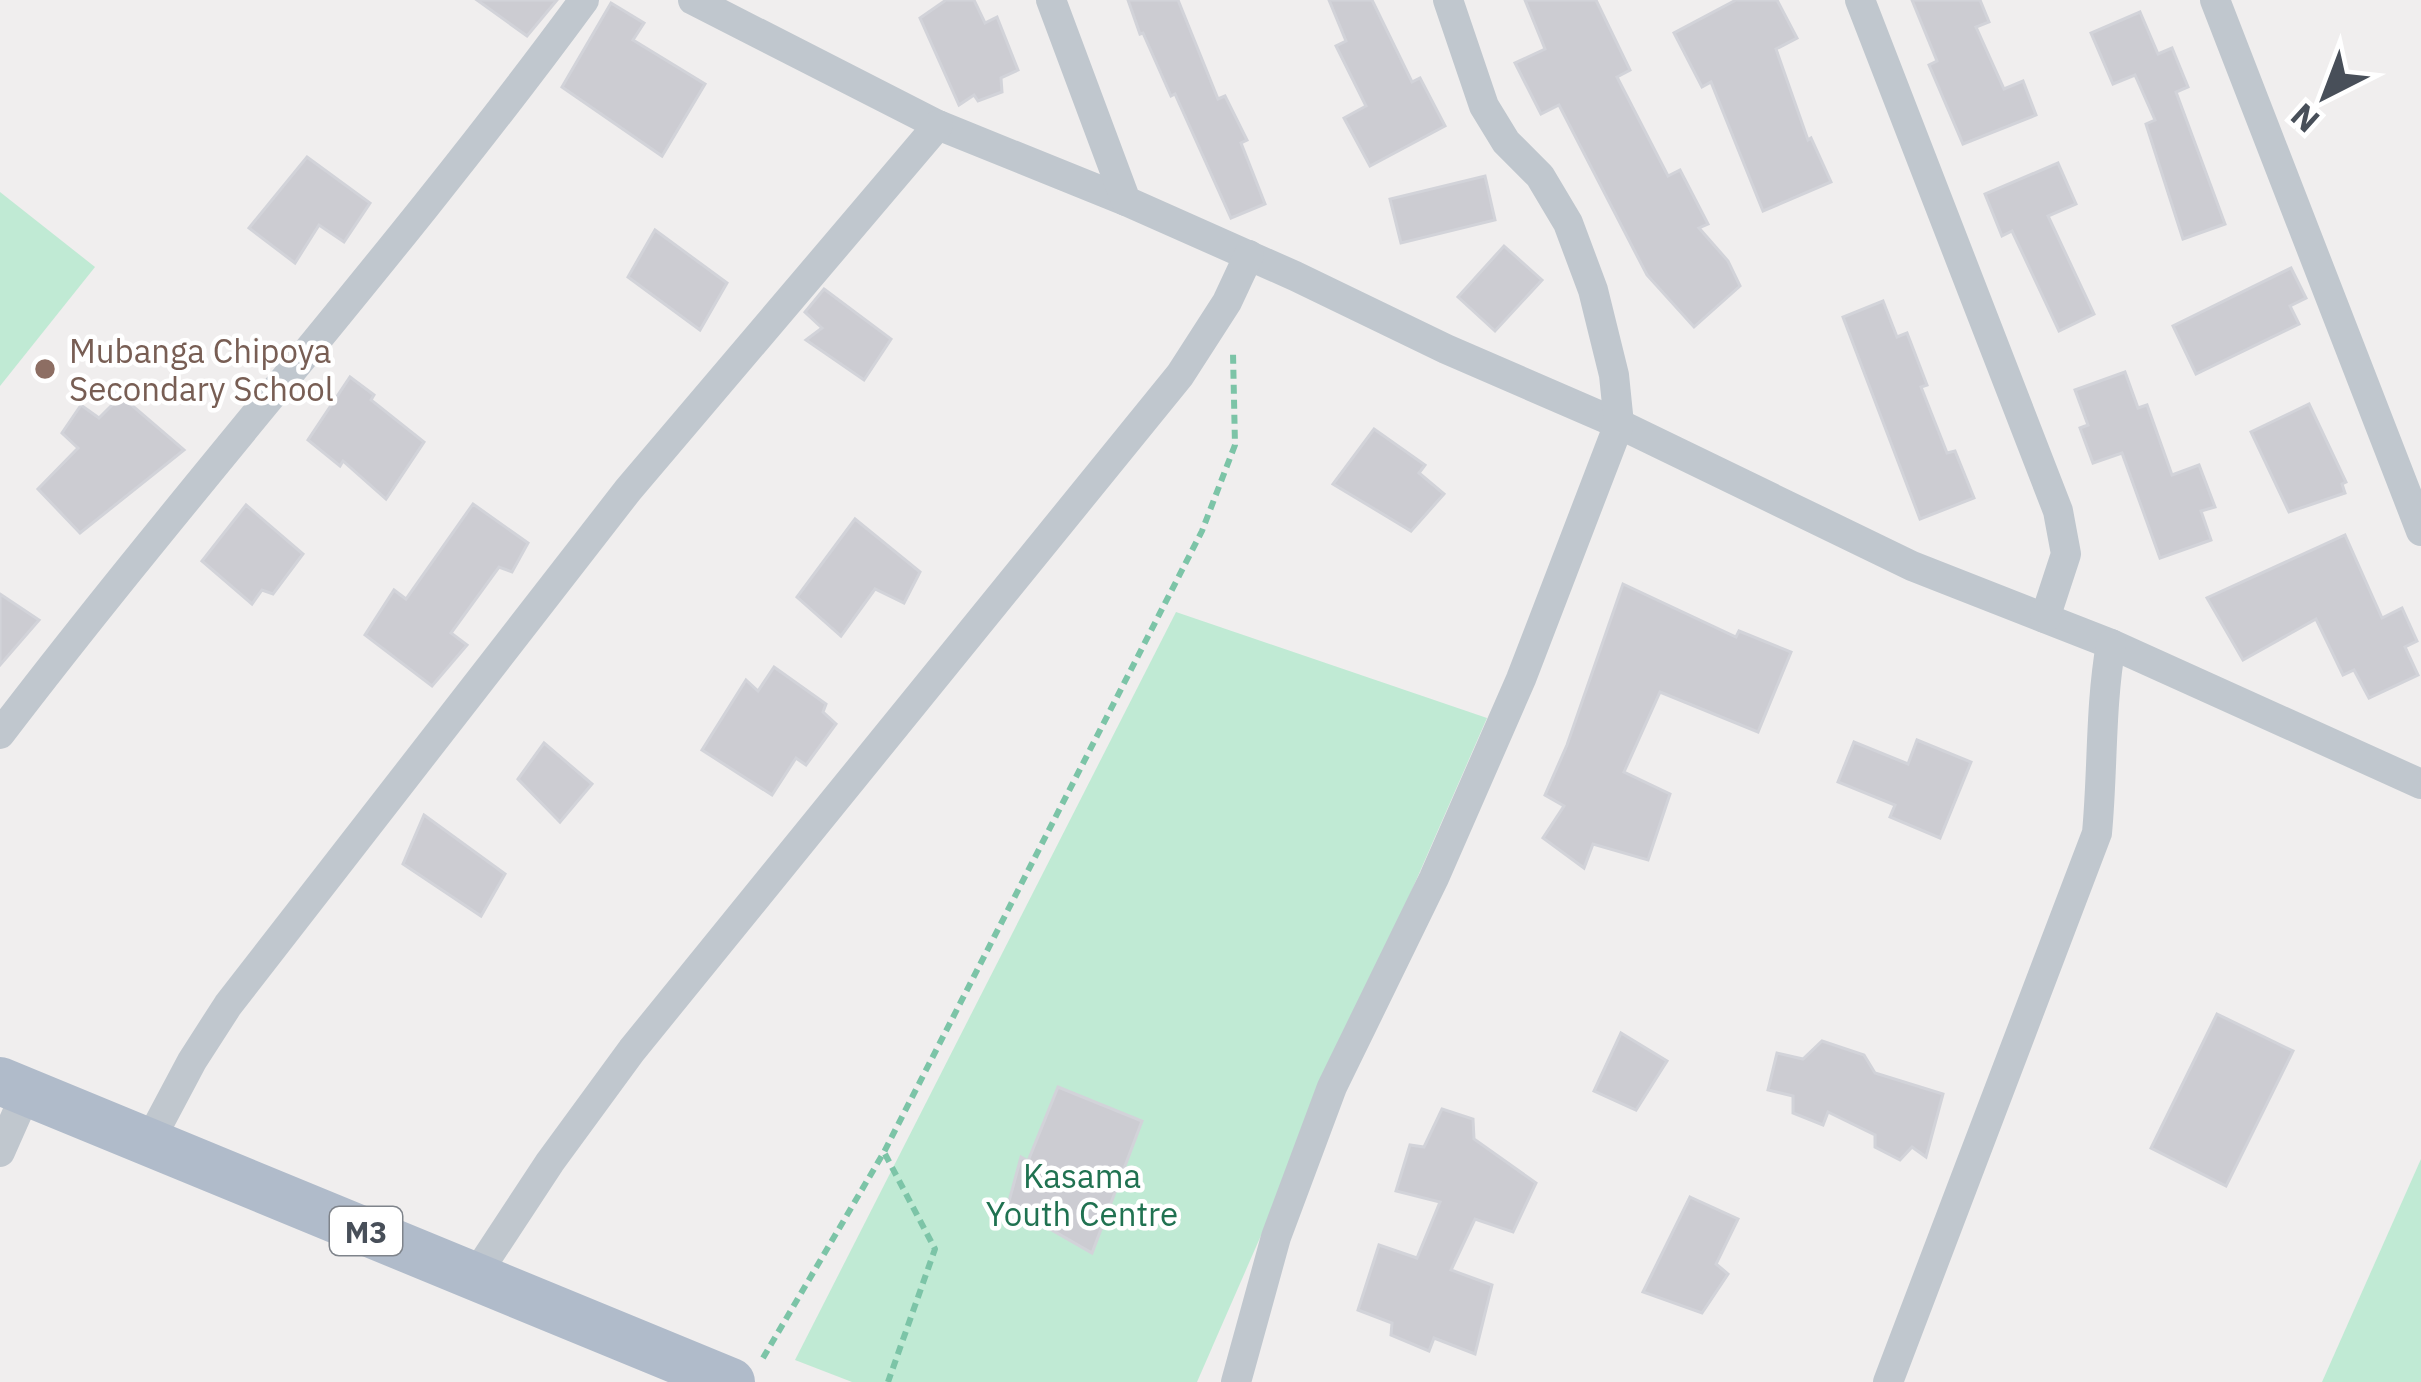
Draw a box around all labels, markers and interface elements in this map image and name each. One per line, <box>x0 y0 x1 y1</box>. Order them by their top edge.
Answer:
north arrow <box>2265 36 2385 156</box>
text: N <box>2281 95 2328 143</box>
place label: Mubanga Chipoya Secondary School <box>69 329 334 410</box>
marker: Mubanga Chipoya Secondary School <box>32 356 58 382</box>
park label: Kasama Youth Centre <box>986 1154 1178 1235</box>
road number: M3 <box>330 1207 402 1255</box>

